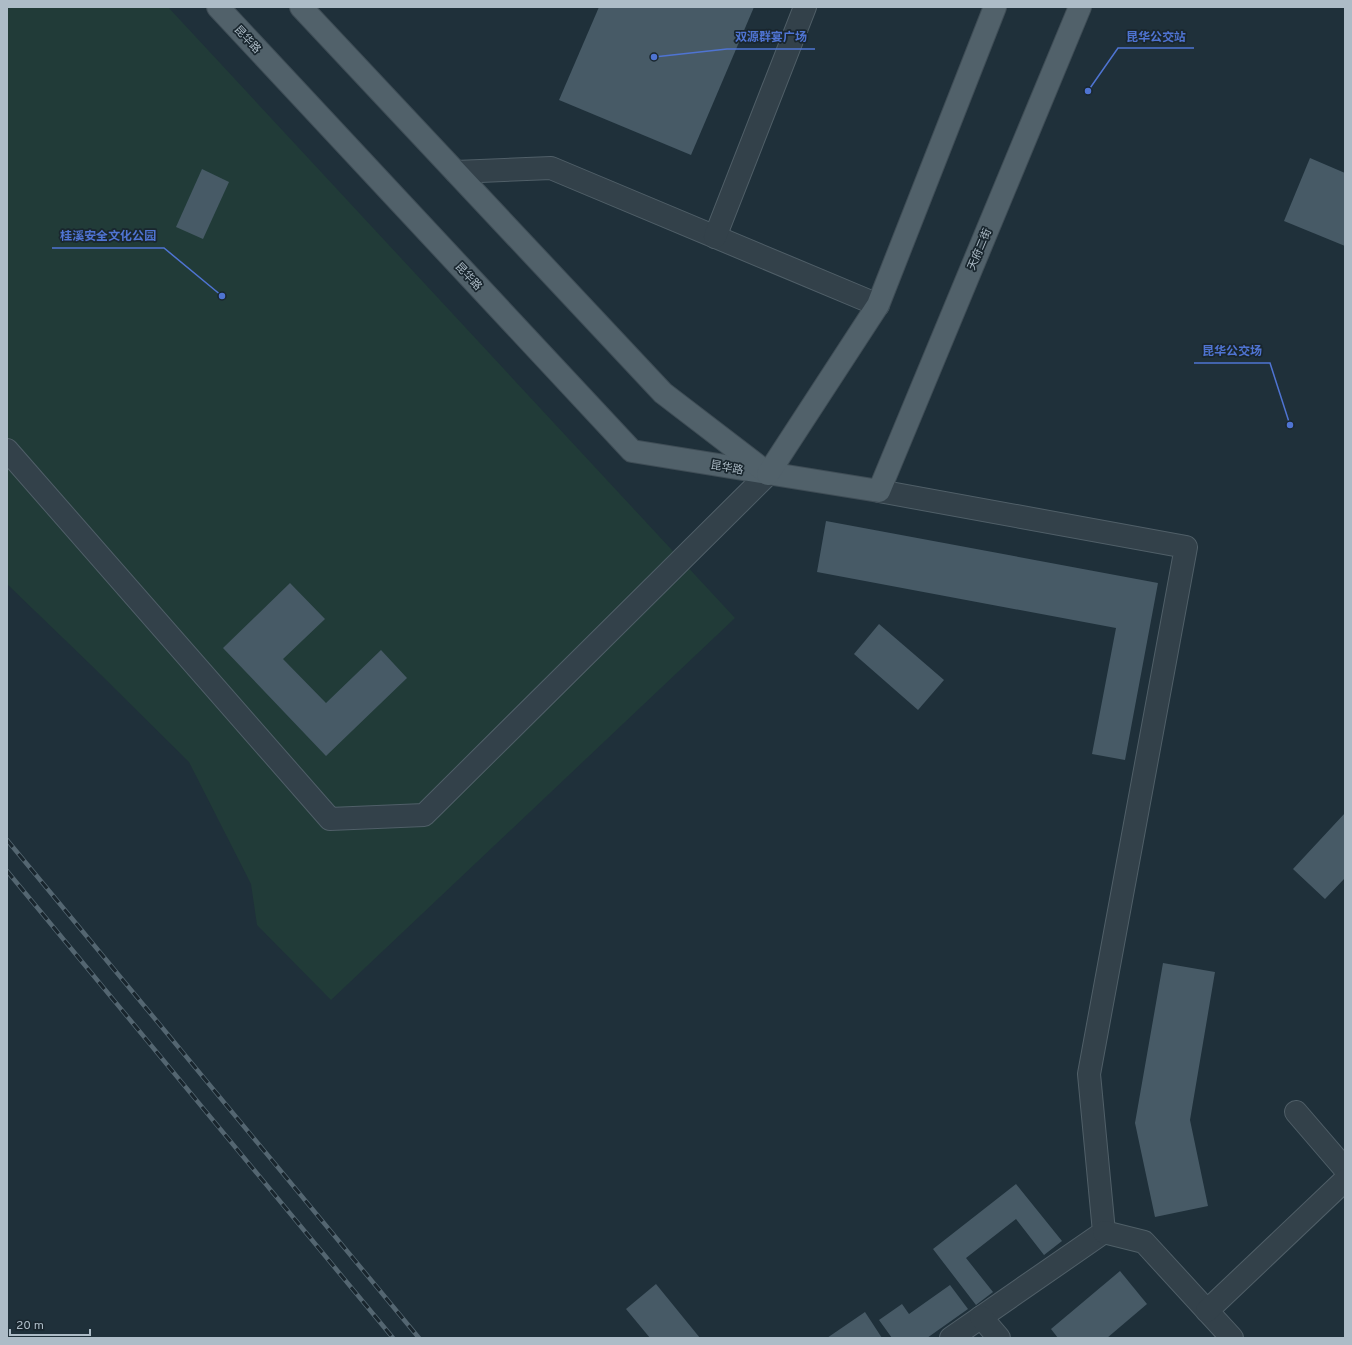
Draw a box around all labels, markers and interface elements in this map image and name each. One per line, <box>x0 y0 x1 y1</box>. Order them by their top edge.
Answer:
street label: 昆华路 <box>231 23 264 57</box>
callout: 昆华公交站 <box>1118 24 1194 48</box>
callout: 双源群宴广场 <box>727 25 815 49</box>
text: 双源群宴广场 <box>735 30 807 46</box>
text: 昆华公交站 <box>1126 30 1186 46</box>
callout: 桂溪安全文化公园 <box>52 224 164 248</box>
street label: 天府二街 <box>965 226 995 272</box>
text: 桂溪安全文化公园 <box>60 229 156 245</box>
street label: 昆华路 <box>452 260 485 294</box>
callout: 昆华公交场 <box>1194 339 1270 363</box>
text: 昆华公交场 <box>1202 344 1262 360</box>
street label: 昆华路 <box>709 458 744 478</box>
scale bar <box>10 1311 90 1337</box>
text: 20 m <box>16 1318 44 1334</box>

